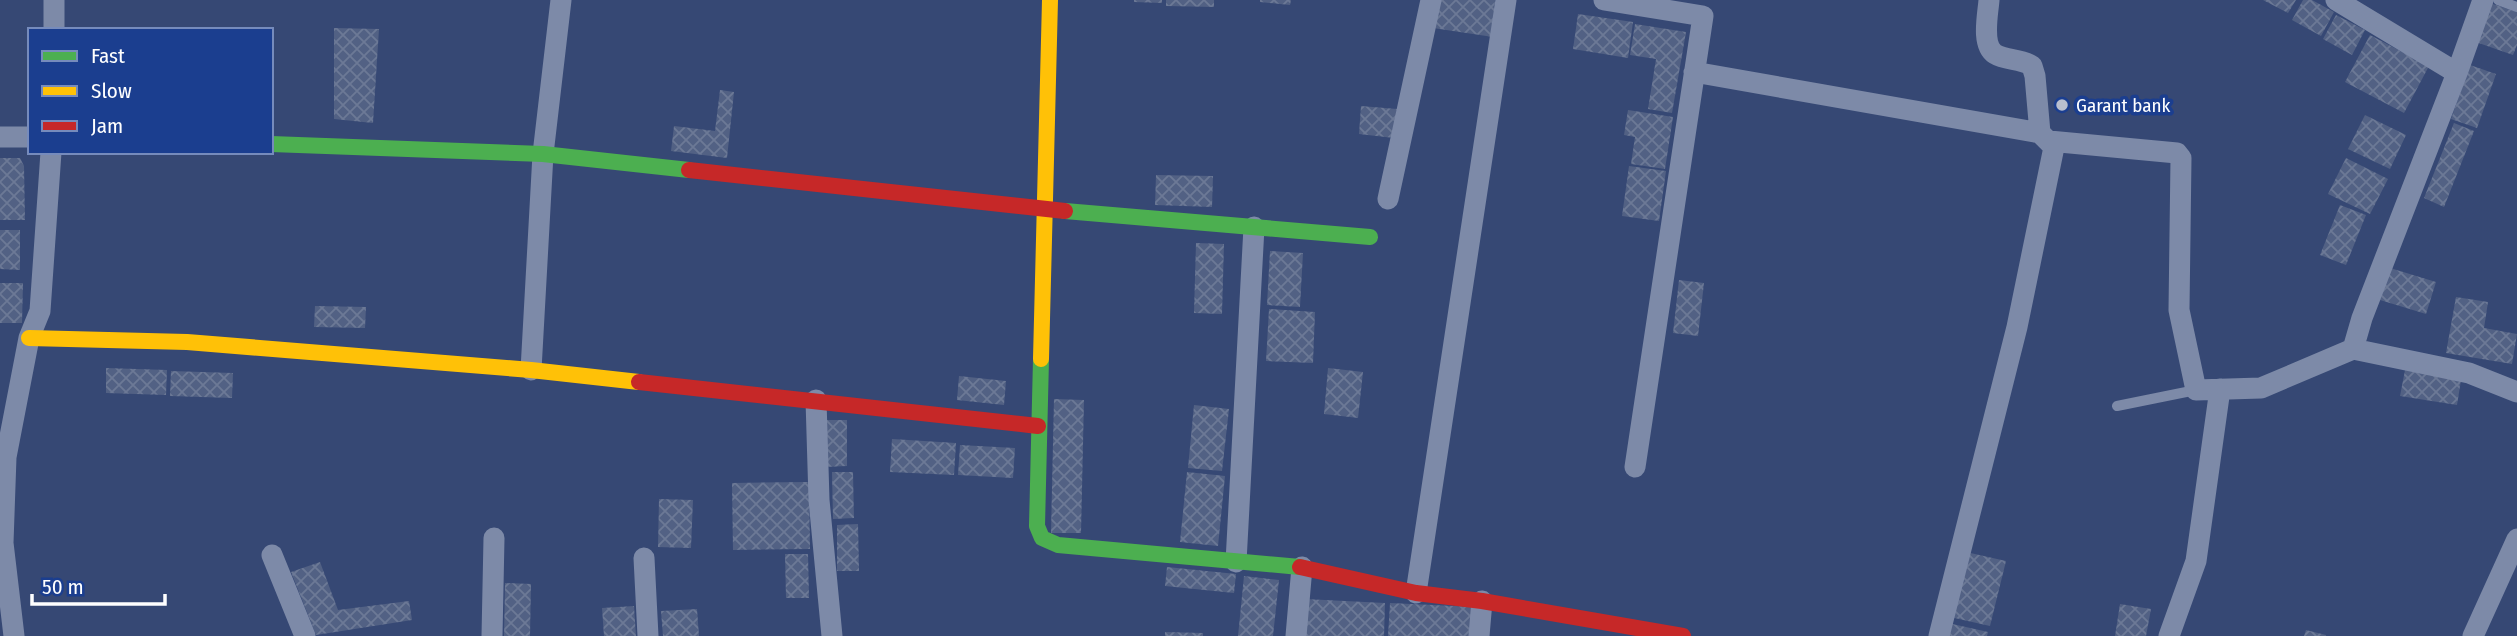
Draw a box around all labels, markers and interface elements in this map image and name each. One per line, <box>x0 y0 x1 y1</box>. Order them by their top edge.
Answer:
legend <box>28 28 273 154</box>
text: Fast <box>91 43 125 69</box>
text: Slow <box>91 78 132 104</box>
place label: Garant bank <box>2076 94 2171 117</box>
marker: Garant bank <box>2054 97 2070 113</box>
text: Jam <box>91 113 123 139</box>
scale bar <box>32 562 164 606</box>
text: 50 m <box>42 574 84 600</box>

